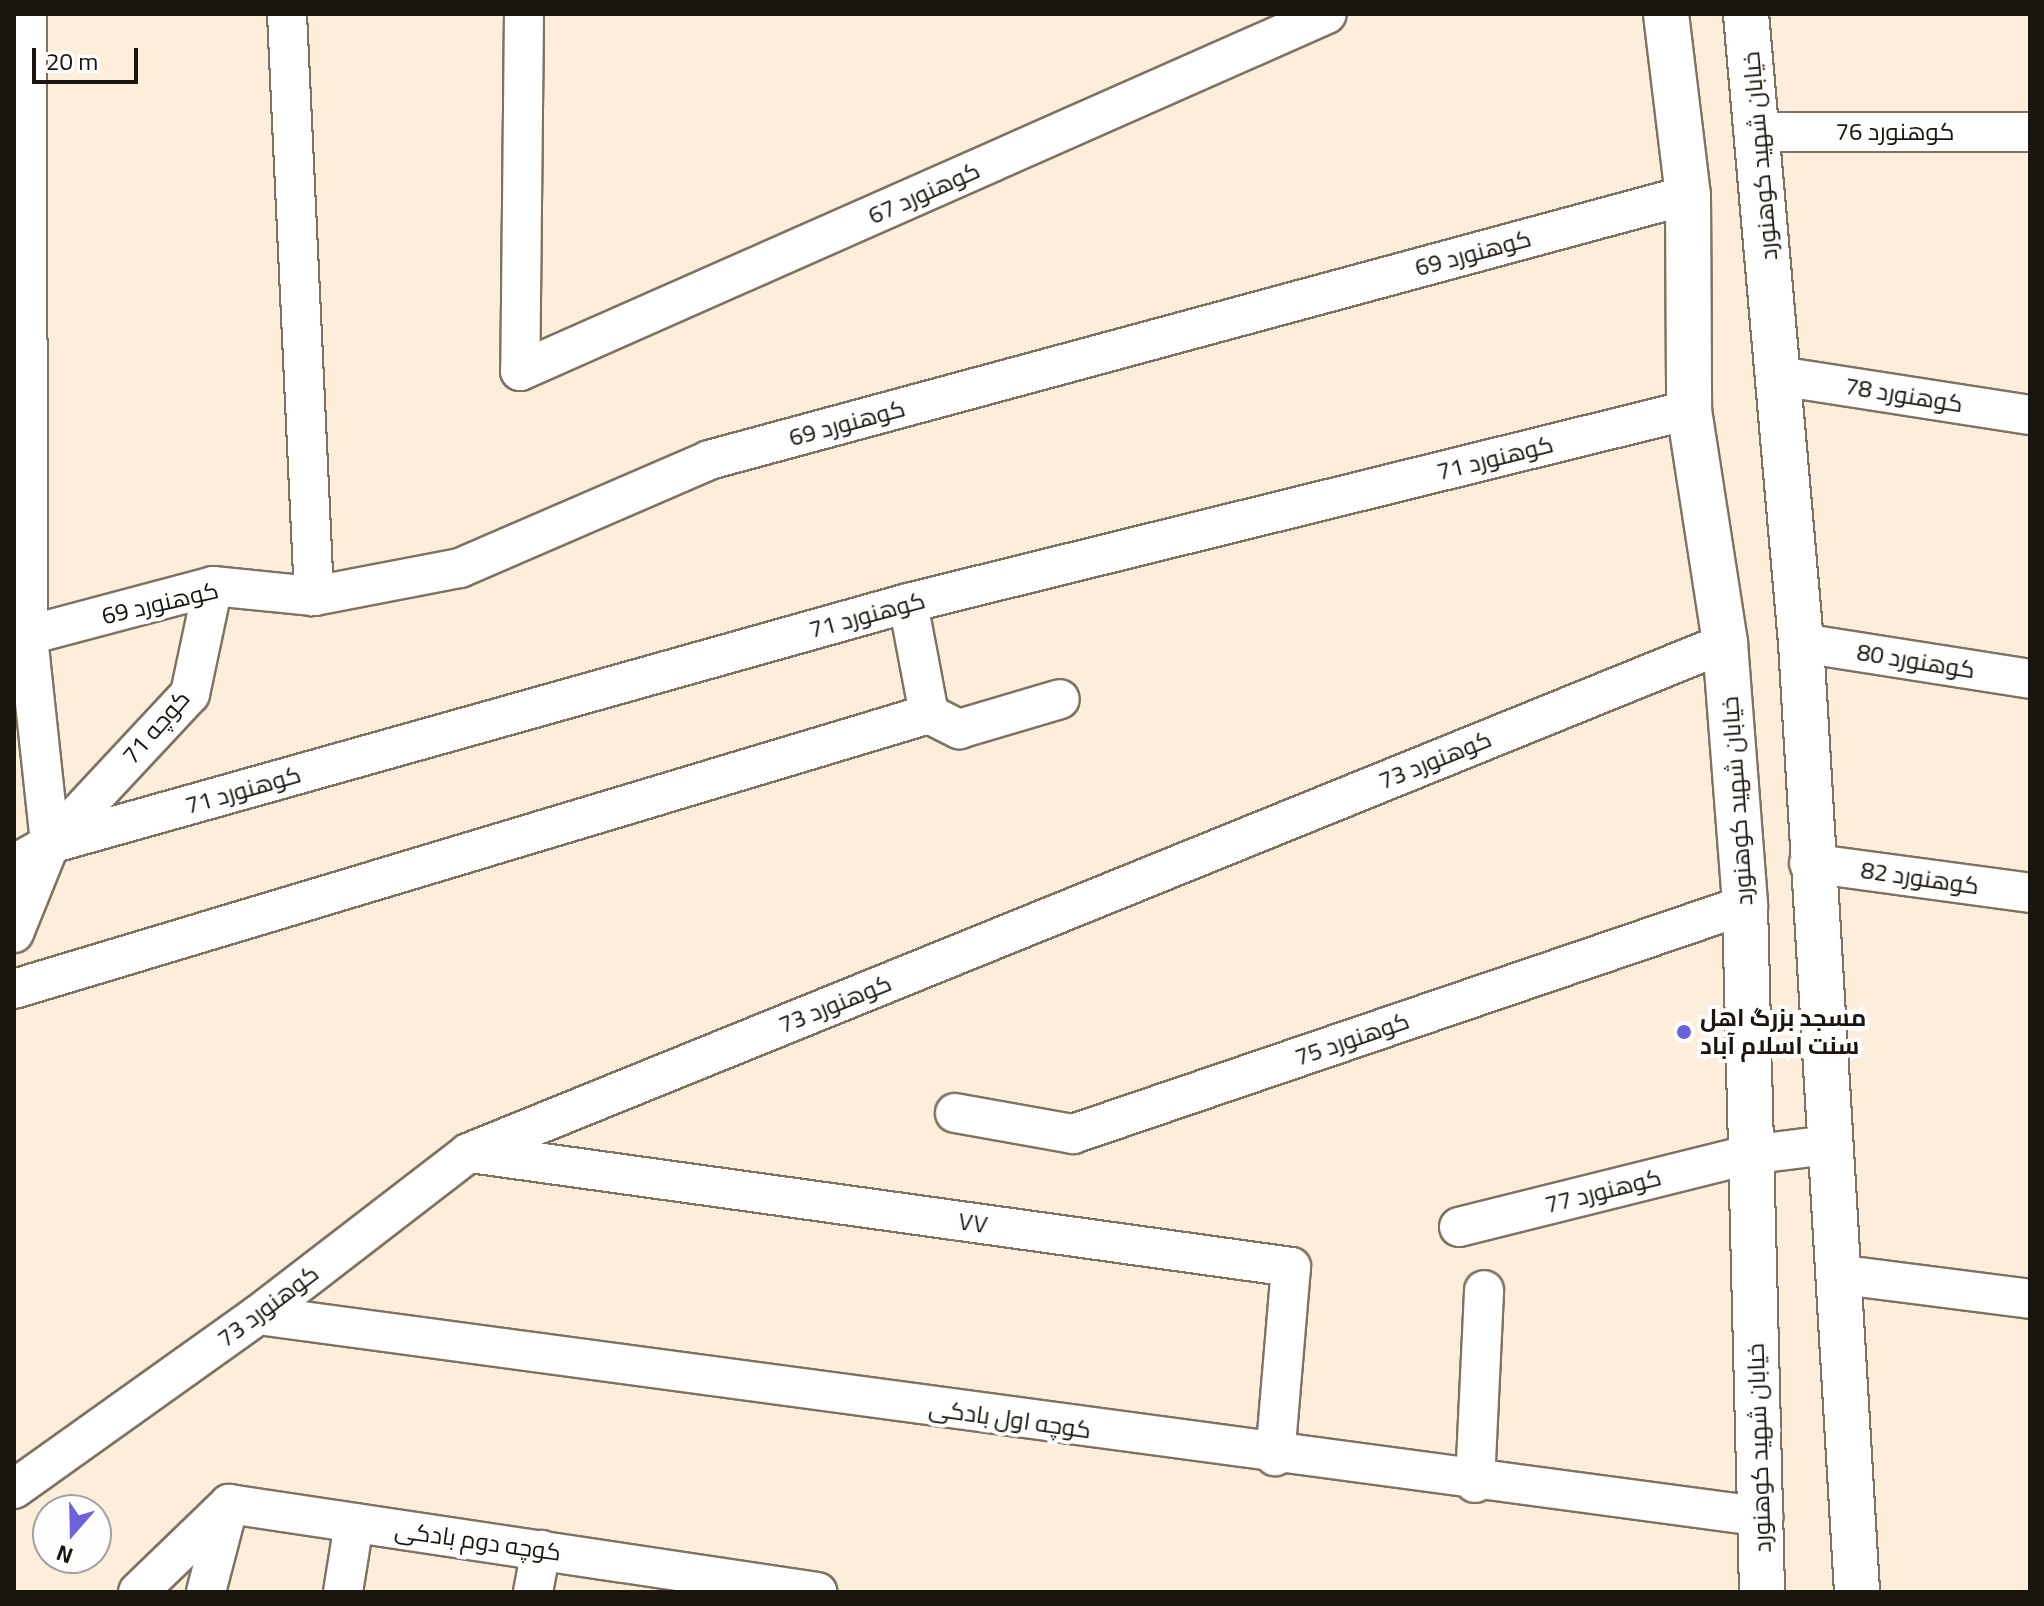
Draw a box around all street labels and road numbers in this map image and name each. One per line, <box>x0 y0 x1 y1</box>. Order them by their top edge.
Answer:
street label: خیابان شهید کوهنورد <box>1737 50 1783 262</box>
street label: کوهنورد 76 <box>1836 118 1954 146</box>
street label: کوهنورد 67 <box>864 156 984 230</box>
street label: کوهنورد 69 <box>1412 224 1534 282</box>
street label: کوهنورد 78 <box>1843 371 1965 419</box>
street label: کوهنورد 69 <box>786 394 908 452</box>
street label: کوهنورد 71 <box>1434 430 1556 486</box>
street label: کوهنورد 69 <box>99 576 221 630</box>
street label: کوهنورد 71 <box>806 586 928 644</box>
street label: کوهنورد 80 <box>1855 637 1977 685</box>
street label: کوچه 71 <box>116 684 196 770</box>
street label: خیابان شهید کوهنورد <box>1715 695 1759 907</box>
street label: کوهنورد 73 <box>1374 724 1496 796</box>
street label: کوهنورد 71 <box>182 760 304 820</box>
street label: کوهنورد 82 <box>1859 855 1981 901</box>
street label: کوهنورد 73 <box>774 968 896 1040</box>
street label: کوهنورد 75 <box>1291 1006 1413 1072</box>
street label: کوهنورد 77 <box>1542 1163 1664 1219</box>
street label: ۷۷ <box>956 1207 990 1239</box>
street label: کوهنورد 73 <box>212 1259 324 1353</box>
street label: خیابان شهید کوهنورد <box>1741 1343 1777 1553</box>
street label: کوچه اول بادکی <box>927 1393 1093 1445</box>
street label: کوچه دوم بادکی <box>393 1515 563 1567</box>

